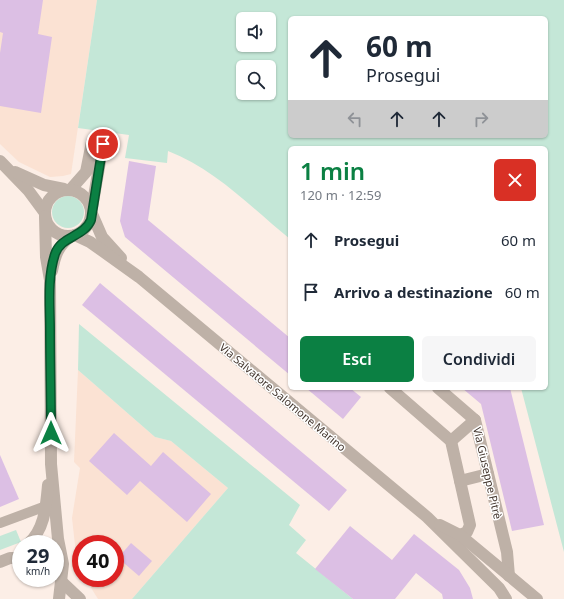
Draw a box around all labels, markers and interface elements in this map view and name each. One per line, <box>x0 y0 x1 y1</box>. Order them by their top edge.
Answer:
map controls <box>236 12 276 100</box>
button: sound <box>236 12 276 52</box>
text: 60 m <box>366 27 433 65</box>
icon: ahead <box>300 32 352 84</box>
button: search <box>236 60 276 100</box>
text: Prosegui <box>366 63 440 87</box>
icon: left <box>344 108 366 130</box>
icon: ahead <box>386 108 408 130</box>
icon: ahead <box>428 108 450 130</box>
icon: right <box>470 108 492 130</box>
pin <box>86 127 120 161</box>
icon: arrive <box>92 133 114 155</box>
text: 1 min <box>300 154 365 187</box>
button: close <box>494 159 536 201</box>
text: 120 m · 12:59 <box>300 186 381 204</box>
icon: ahead <box>300 229 322 251</box>
text: Prosegui <box>334 230 399 250</box>
text: 60 m <box>501 230 536 250</box>
icon: arrive <box>300 281 322 303</box>
text: Arrivo a destinazione <box>334 282 493 302</box>
text: 60 m <box>505 282 540 302</box>
button: Esci <box>300 336 414 382</box>
button: Condividi <box>422 336 536 382</box>
street label: Via Salvatore Salomone Marino <box>217 340 350 455</box>
position arrow <box>30 412 72 454</box>
street label: Via Giuseppe Pitrè <box>470 425 506 521</box>
speed limit sign: 40 <box>72 535 124 587</box>
text: 29 <box>27 542 49 569</box>
text: km/h <box>26 564 50 578</box>

